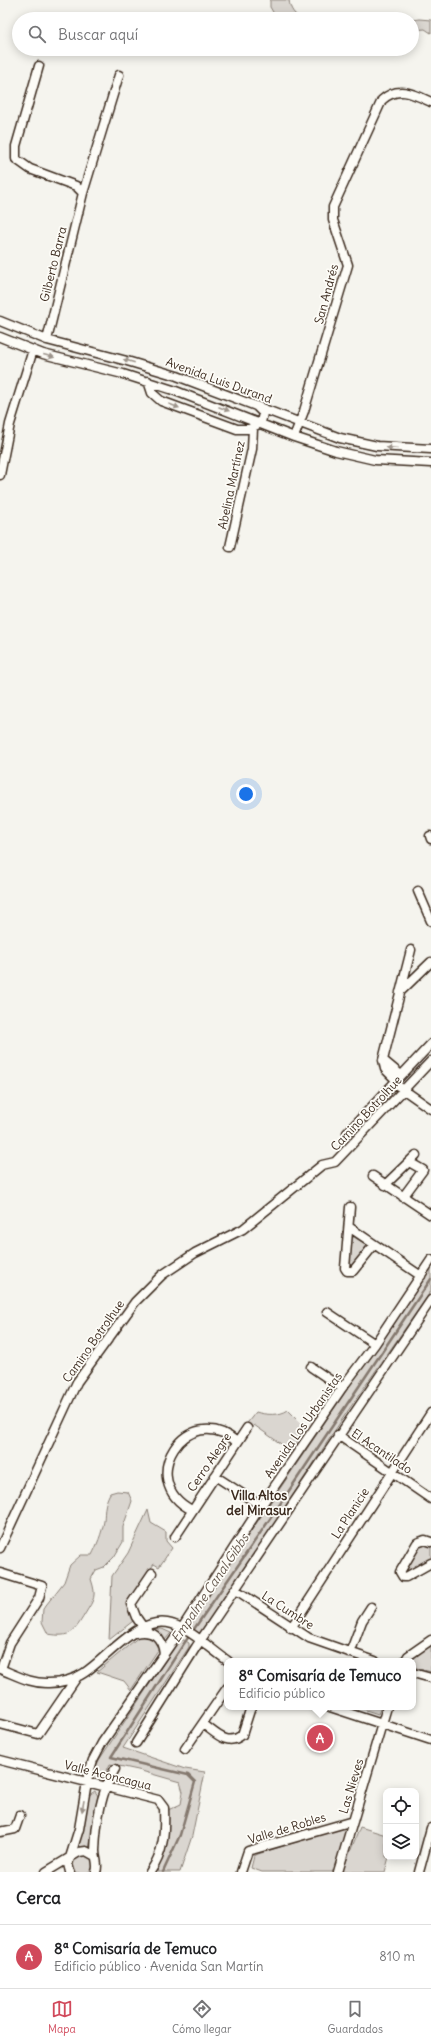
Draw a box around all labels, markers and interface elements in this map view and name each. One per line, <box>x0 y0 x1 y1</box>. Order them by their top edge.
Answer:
search box <box>12 12 419 56</box>
icon: search <box>26 23 48 45</box>
text: Buscar aquí <box>58 25 138 44</box>
street label: Gilberto Barra <box>36 225 70 303</box>
street label: San Andrés <box>311 262 341 326</box>
one-way arrow <box>43 353 56 359</box>
street label: Avenida Luis Durand <box>164 354 274 406</box>
one-way arrow <box>122 358 134 364</box>
one-way arrow <box>169 404 181 410</box>
one-way arrow <box>219 406 231 412</box>
street label: Abelina Martínez <box>214 439 248 531</box>
one-way arrow <box>386 444 398 451</box>
your location <box>236 784 256 804</box>
street label: Camino Botrolhue <box>327 1072 405 1154</box>
street label: Camino Botrolhue <box>59 1297 127 1385</box>
street label: Avenida Los Urbanistas <box>261 1369 345 1481</box>
street label: El Acantilado <box>349 1425 415 1477</box>
street label: Cerro Alegre <box>184 1430 234 1494</box>
street label: La Planicie <box>328 1485 372 1541</box>
district label: Villa Altos del Mirasur <box>226 1487 292 1519</box>
water label: Empalme Canal Gibbs <box>167 1529 253 1646</box>
street label: La Cumbre <box>259 1588 317 1632</box>
popup <box>224 1658 416 1710</box>
text: 8ª Comisaría de Temuco <box>238 1666 402 1685</box>
text: Edificio público <box>238 1685 325 1702</box>
pin: A <box>307 1723 333 1753</box>
street label: Valle Aconcagua <box>63 1757 153 1793</box>
street label: Las Nieves <box>336 1757 366 1815</box>
map controls <box>383 1788 419 1860</box>
button: locate <box>383 1788 419 1824</box>
one-way arrow <box>80 1800 86 1812</box>
street label: Valle de Robles <box>246 1809 328 1847</box>
button: layers <box>383 1824 419 1860</box>
text: Cerca <box>16 1887 61 1909</box>
text: 8ª Comisaría de Temuco <box>54 1939 217 1958</box>
text: A <box>25 1948 33 1965</box>
text: 810 m <box>379 1948 415 1965</box>
text: Edificio público · Avenida San Martín <box>54 1958 263 1975</box>
tab: Mapa <box>48 1998 76 2036</box>
tab: Cómo llegar <box>172 1998 231 2036</box>
tab: Guardados <box>328 1998 383 2036</box>

